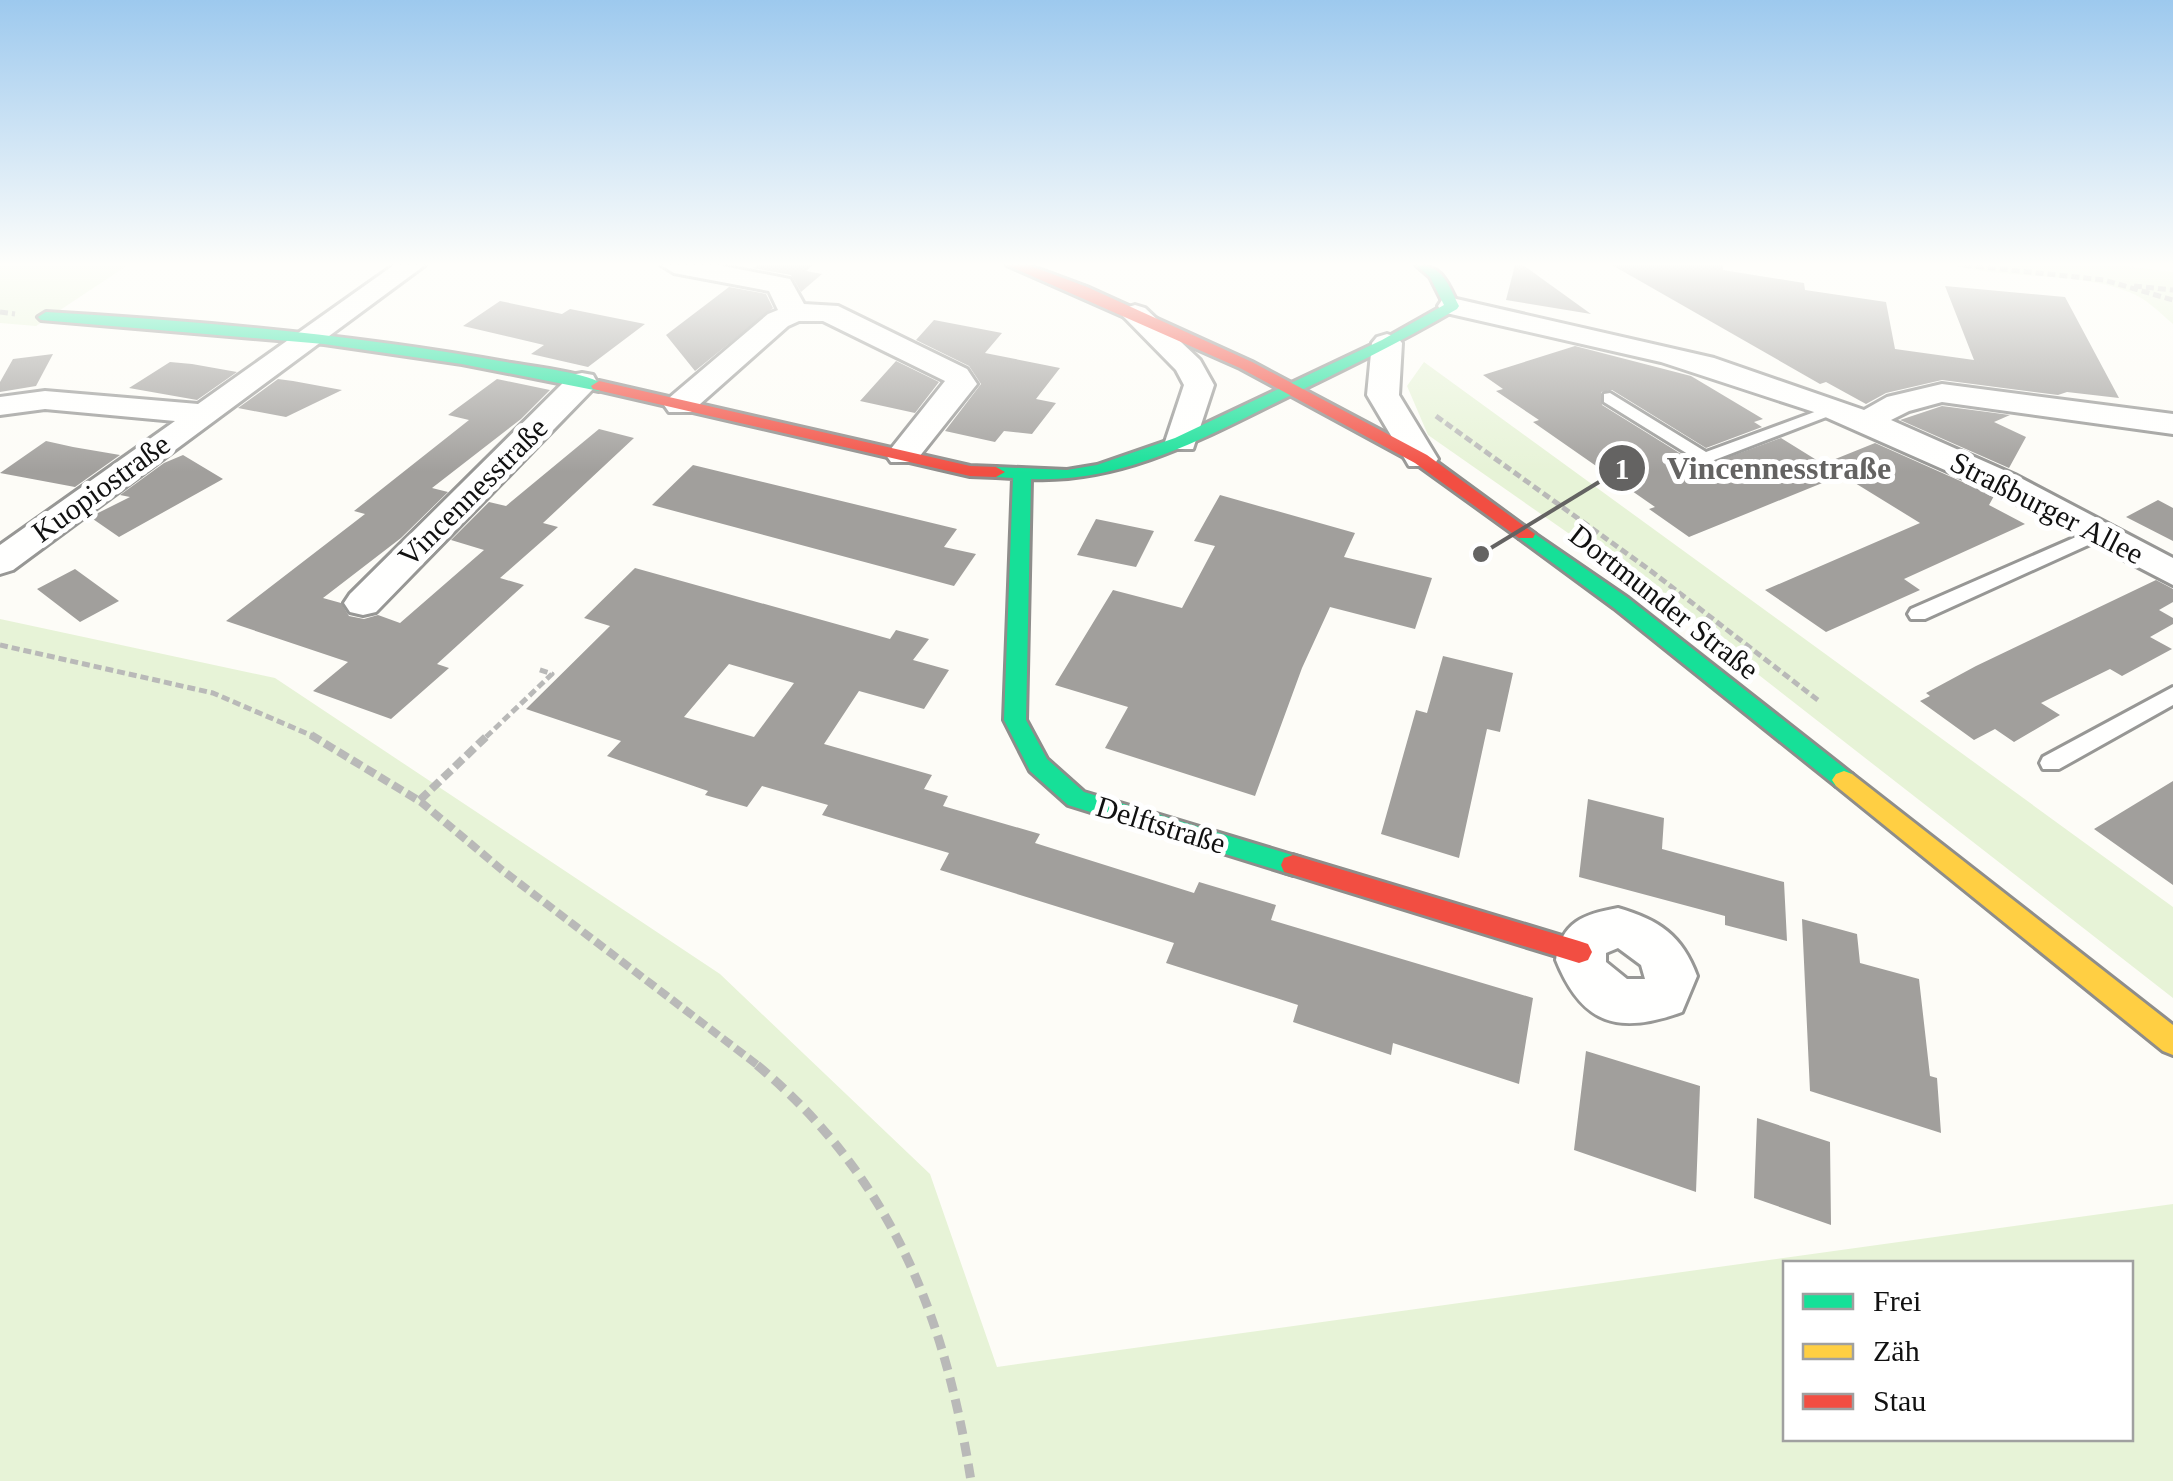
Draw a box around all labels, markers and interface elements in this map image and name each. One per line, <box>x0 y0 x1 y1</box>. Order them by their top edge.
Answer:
street label: Vincennesstraße <box>392 411 554 573</box>
street label: Kuopiostraße <box>26 427 176 548</box>
callout: Vincennesstraße <box>1597 437 1911 499</box>
street label: Straßburger Allee <box>1945 445 2149 570</box>
text: Vincennesstraße <box>1667 450 1891 486</box>
text: 1 <box>1615 452 1630 485</box>
street label: Dortmunder Straße <box>1563 518 1765 686</box>
street label: Delftstraße <box>1093 789 1230 860</box>
legend <box>1783 1261 2133 1441</box>
text: Frei <box>1873 1284 1921 1317</box>
text: Zäh <box>1873 1334 1920 1367</box>
text: Stau <box>1873 1384 1926 1417</box>

